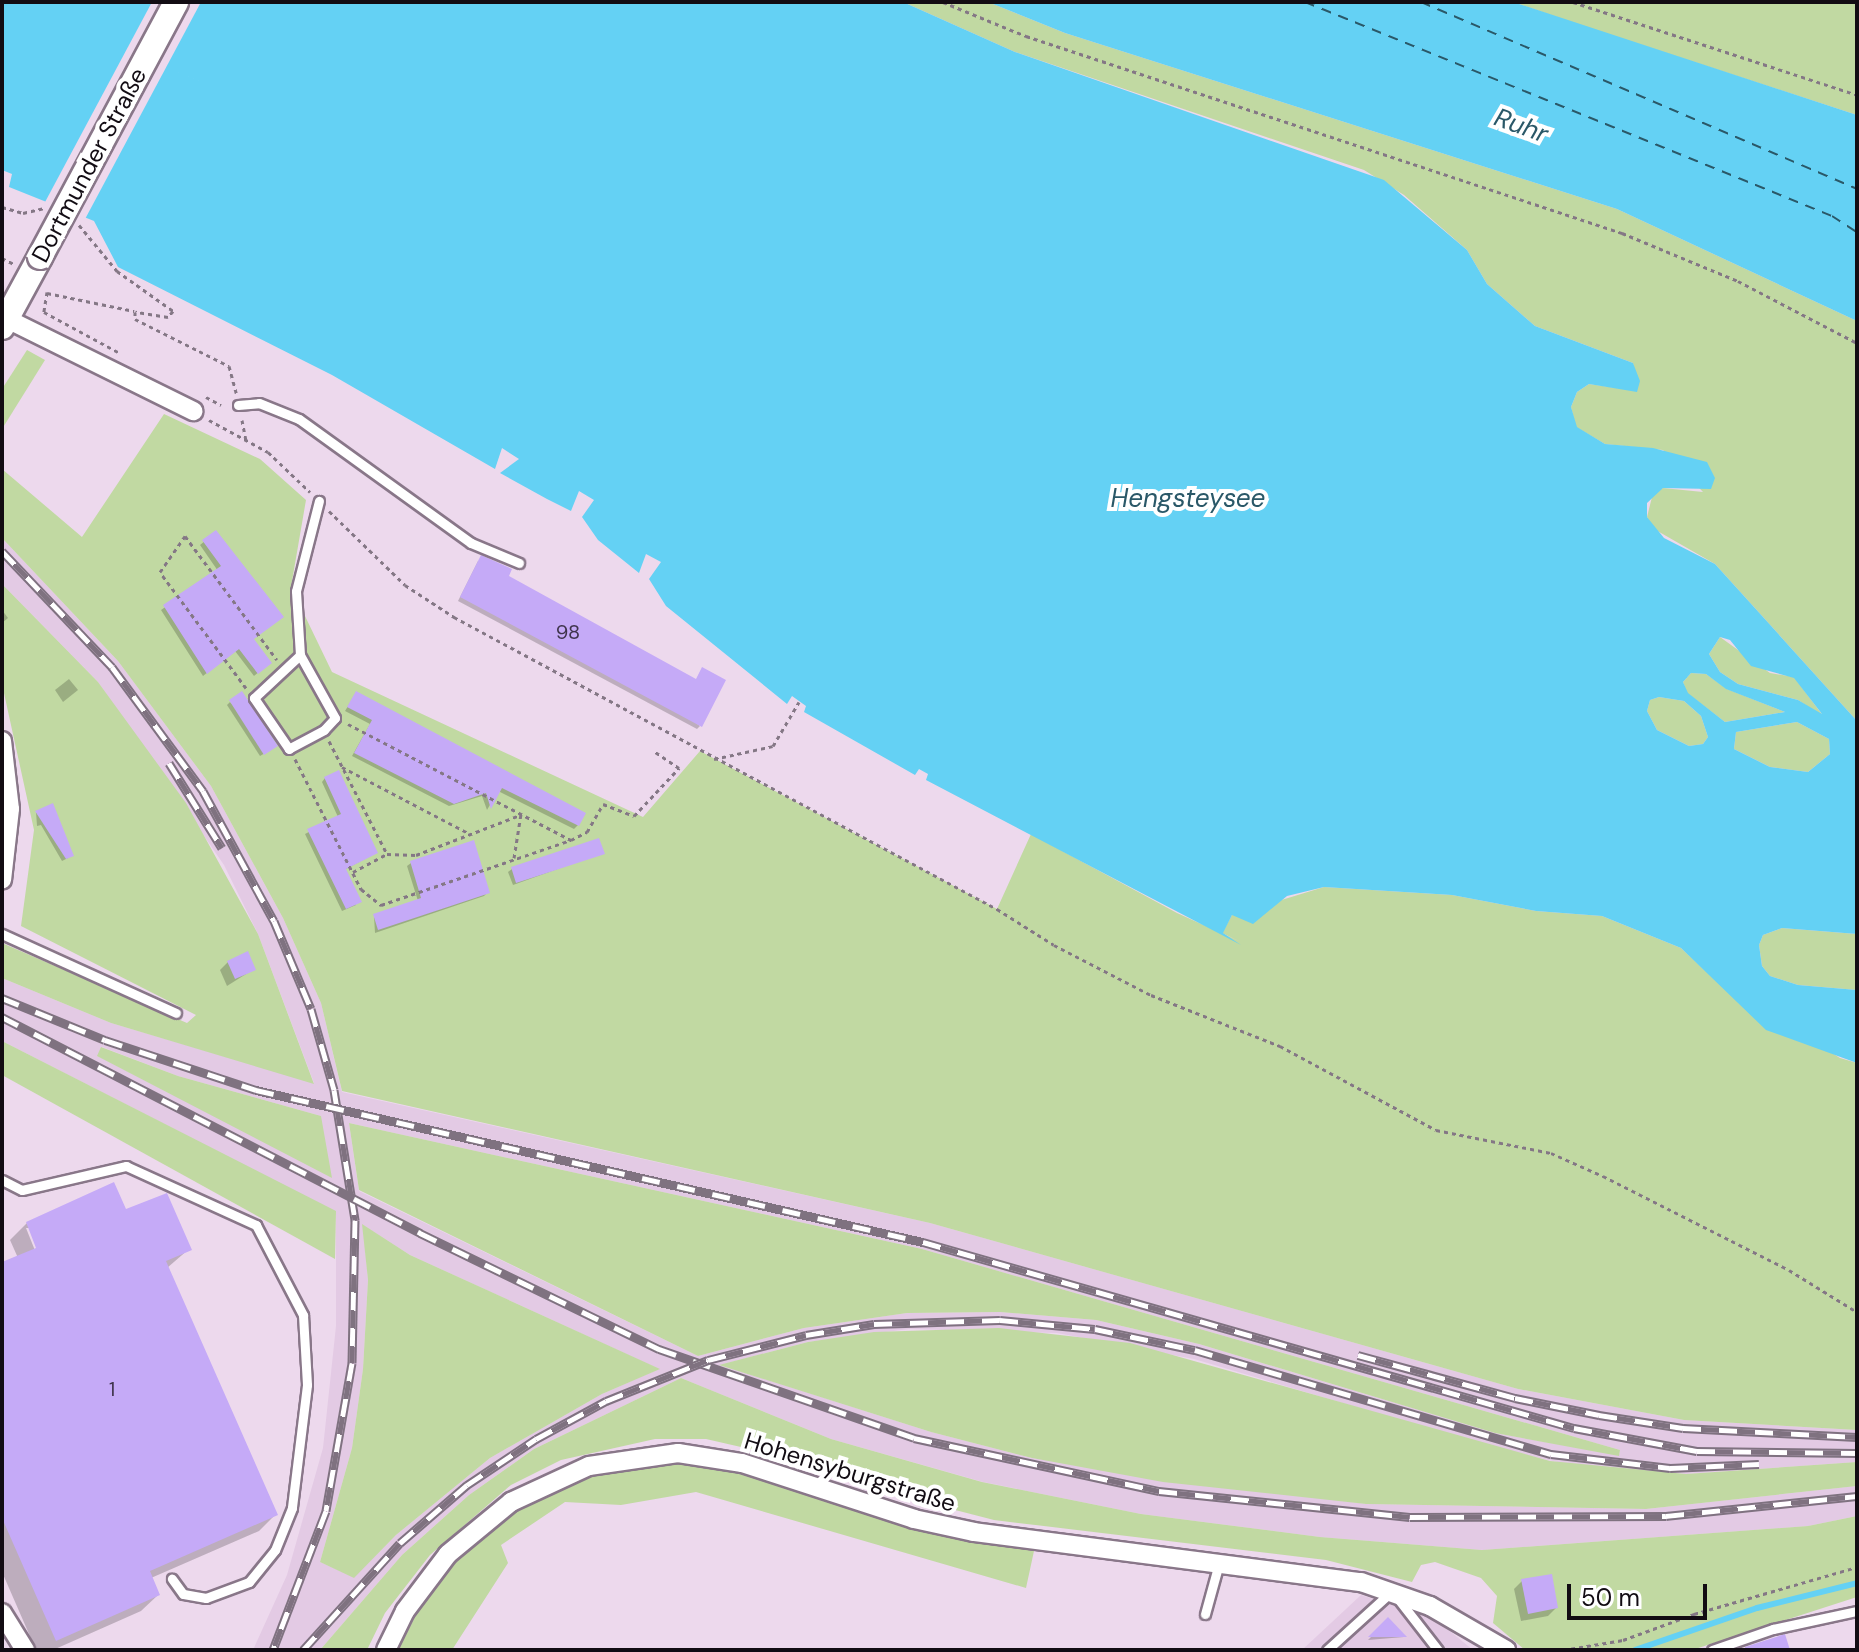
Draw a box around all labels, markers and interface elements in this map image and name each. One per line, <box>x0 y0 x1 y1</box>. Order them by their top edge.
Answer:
street label: Dortmunder Straße <box>26 63 152 267</box>
water label: Ruhr <box>1490 102 1552 150</box>
water label: Hengsteysee <box>1111 483 1265 515</box>
house number: 98 <box>556 620 580 644</box>
house number: 1 <box>109 1377 115 1401</box>
street label: Hohensyburgstraße <box>741 1426 959 1518</box>
scale bar <box>1571 1568 1711 1618</box>
text: 50 m <box>1581 1582 1640 1613</box>

